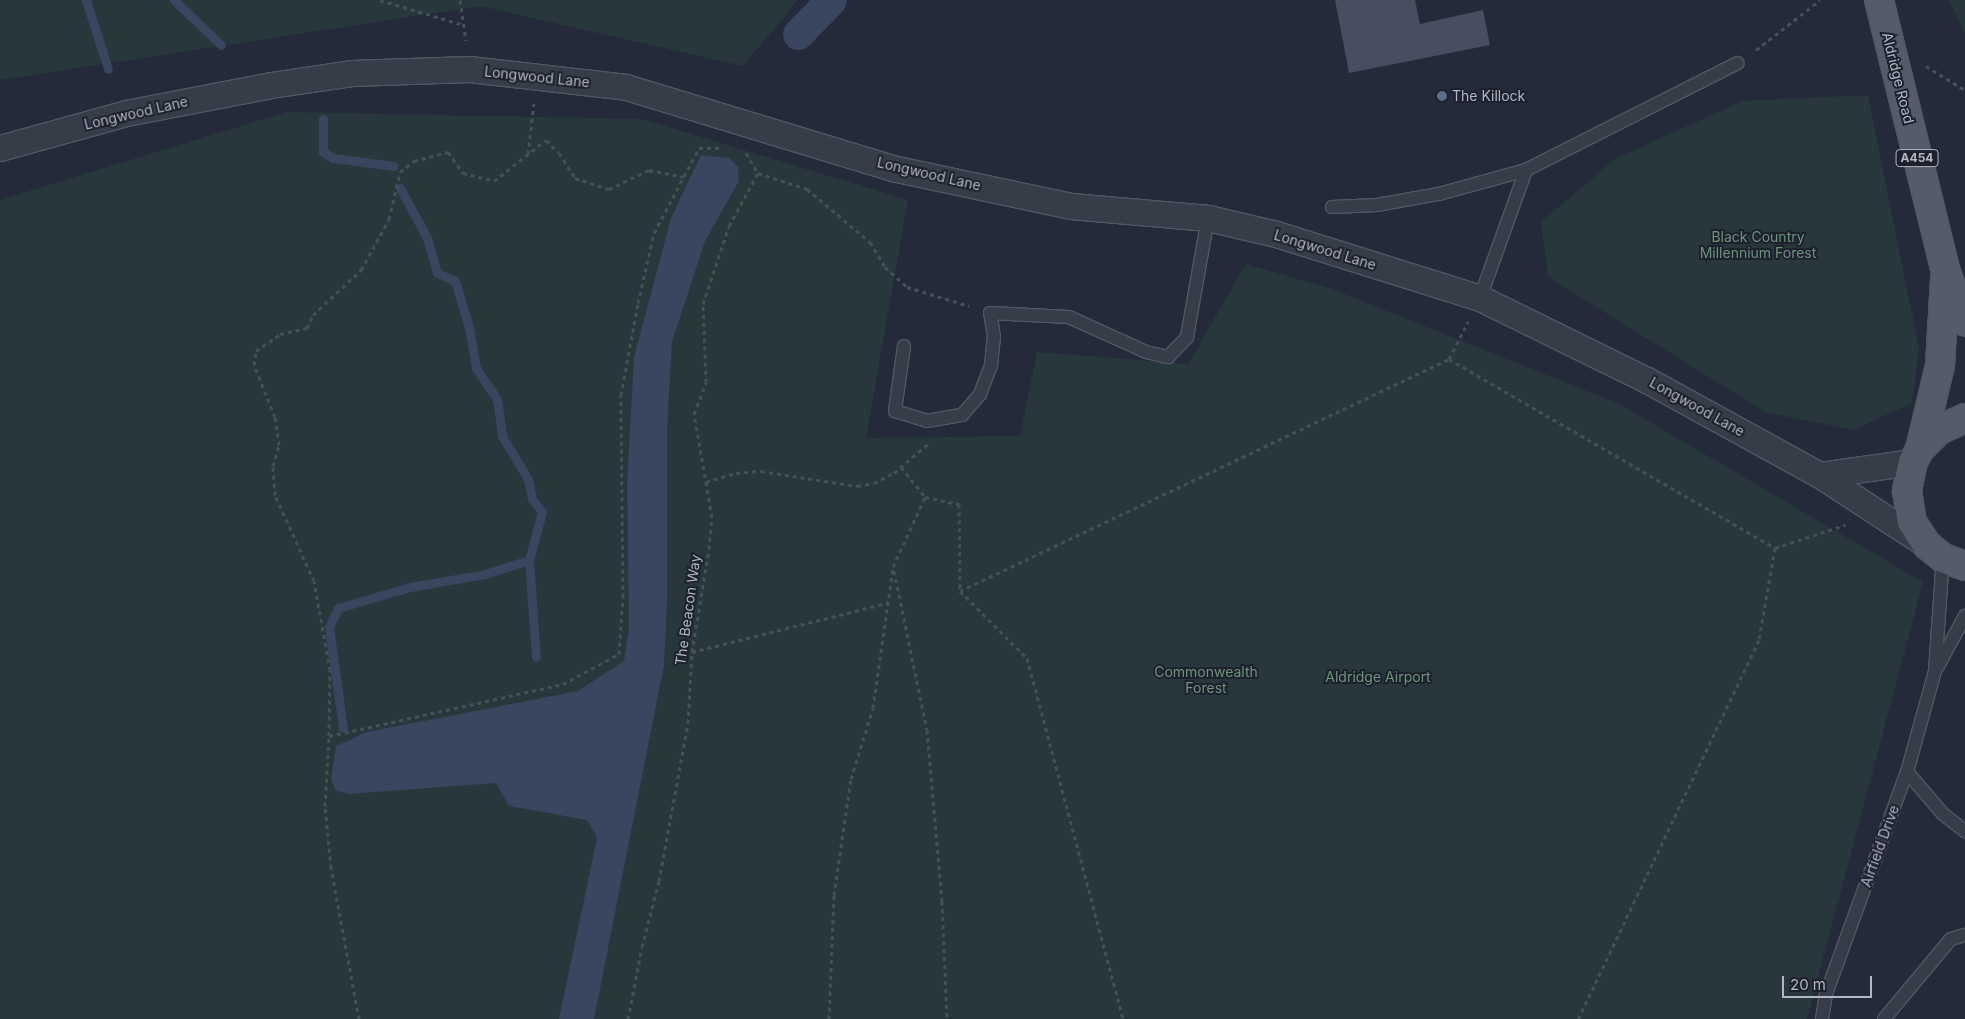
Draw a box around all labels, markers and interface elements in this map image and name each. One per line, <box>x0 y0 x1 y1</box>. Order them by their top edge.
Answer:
street label: Aldridge Road <box>1879 31 1917 125</box>
street label: Longwood Lane <box>483 63 591 91</box>
place label: The Killock <box>1452 88 1525 104</box>
marker: The Killock <box>1436 90 1448 102</box>
street label: Longwood Lane <box>83 93 189 133</box>
road number: A454 <box>1894 148 1940 168</box>
street label: Longwood Lane <box>876 154 982 194</box>
street label: Longwood Lane <box>1272 226 1378 274</box>
park label: Black Country Millennium Forest <box>1700 229 1816 262</box>
street label: Longwood Lane <box>1647 374 1747 440</box>
street label: The Beacon Way <box>672 553 704 667</box>
park label: Commonwealth Forest <box>1154 664 1258 696</box>
park label: Aldridge Airport <box>1325 669 1431 685</box>
street label: Airfield Drive <box>1857 803 1903 889</box>
scale bar <box>1785 966 1875 998</box>
text: 20 m <box>1790 975 1826 994</box>

